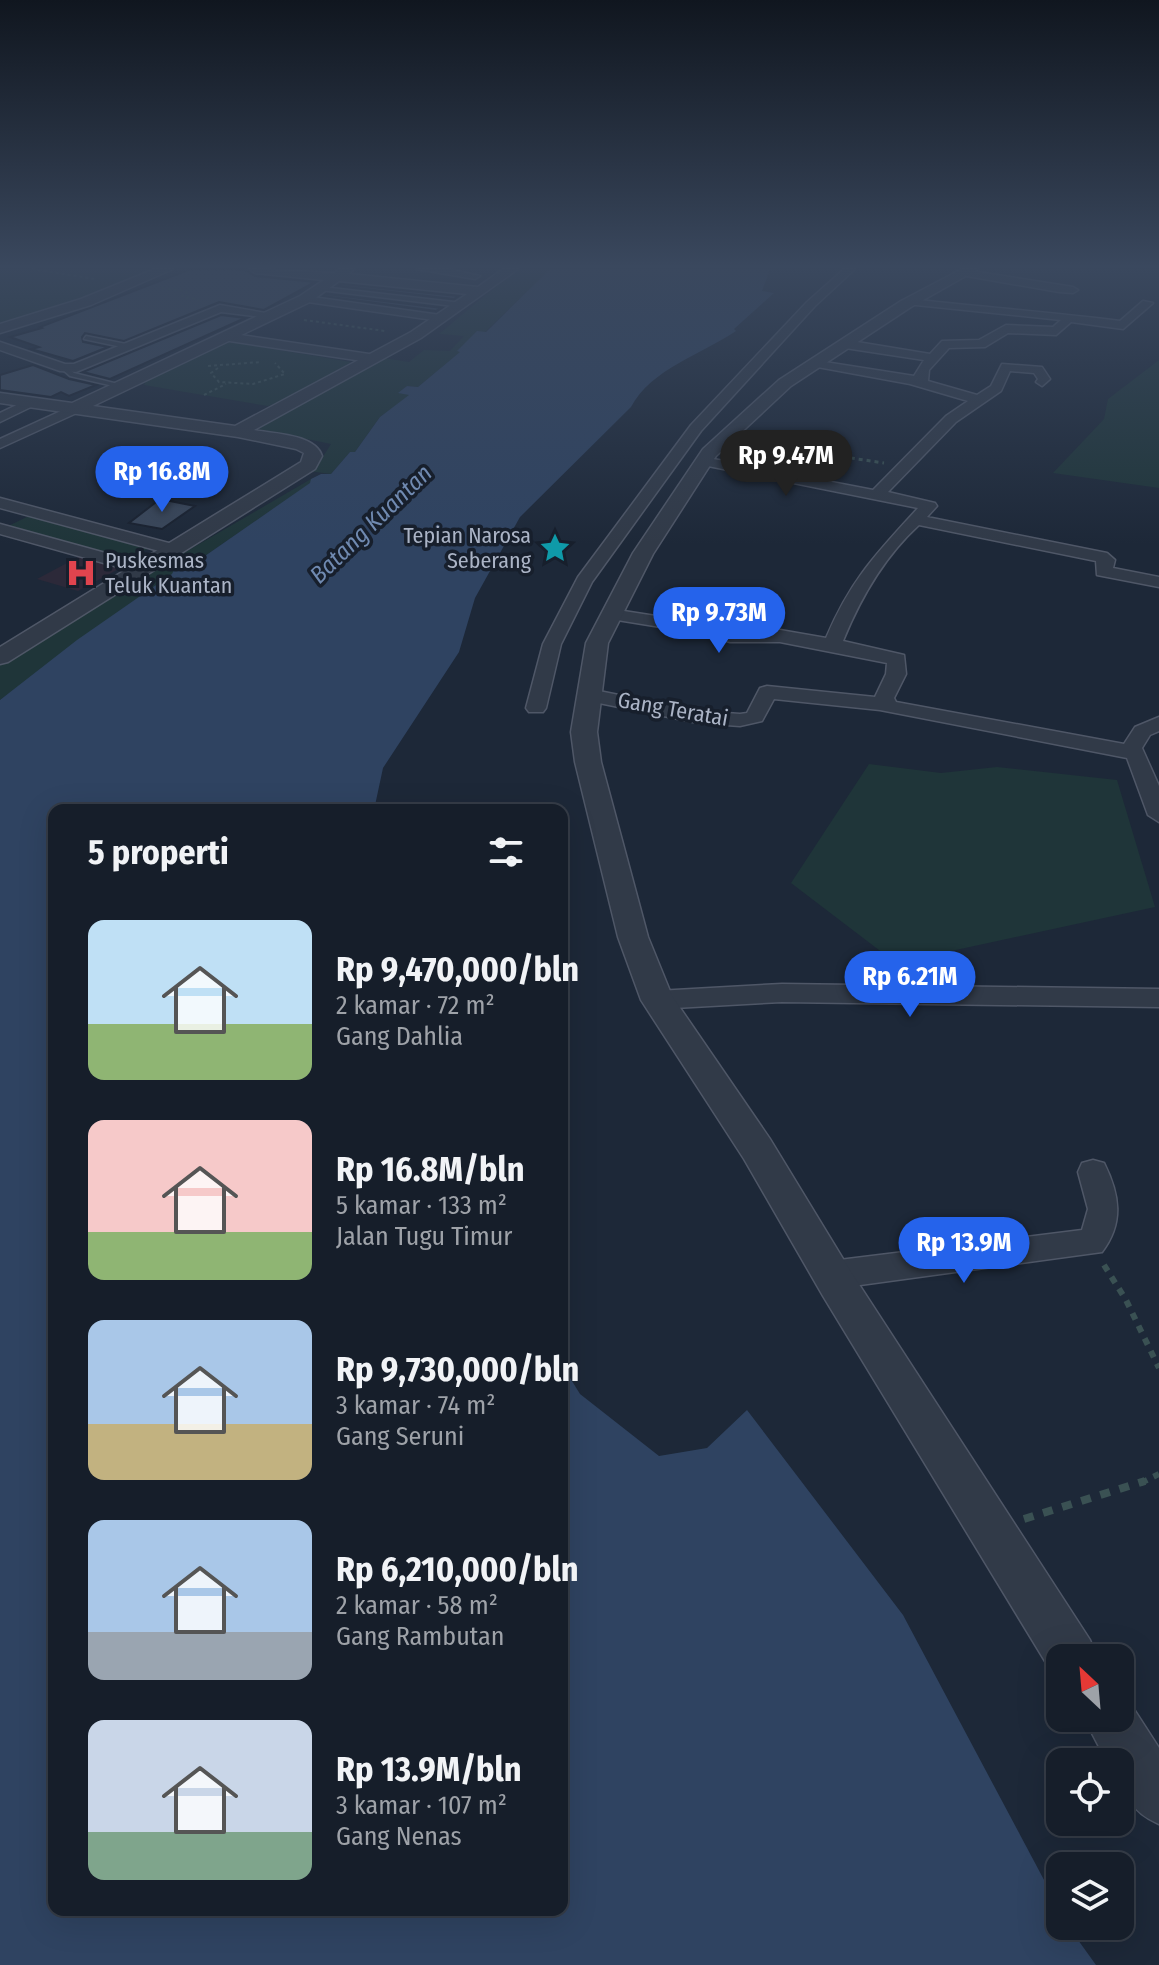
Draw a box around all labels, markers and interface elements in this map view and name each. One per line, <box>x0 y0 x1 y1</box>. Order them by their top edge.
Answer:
pin: Rp 9.47M <box>703 430 869 498</box>
text: Rp 9.47M <box>738 440 834 471</box>
pin: Rp 16.8M <box>79 446 245 514</box>
text: Rp 16.8M <box>113 456 211 487</box>
water label: Batang Kuantan <box>304 459 438 589</box>
place label: Tepian Narosa Seberang <box>404 522 532 574</box>
place icon: Tepian Narosa Seberang <box>538 531 572 565</box>
place label: Puskesmas Teluk Kuantan <box>105 547 232 599</box>
hospital icon: Puskesmas Teluk Kuantan <box>64 556 98 590</box>
pin: Rp 9.73M <box>636 587 802 655</box>
text: Rp 9.73M <box>671 597 767 628</box>
street label: Gang Teratai <box>616 686 730 732</box>
icon: filters <box>484 830 528 874</box>
text: 5 properti <box>88 832 229 873</box>
text: Rp 9,470,000/bln <box>336 949 579 990</box>
pin: Rp 6.21M <box>827 951 993 1019</box>
icon: home <box>152 952 248 1048</box>
text: Rp 6.21M <box>862 961 958 992</box>
text: 2 kamar · 72 m² <box>336 990 495 1021</box>
text: Gang Dahlia <box>336 1021 463 1052</box>
text: Rp 16.8M/bln <box>336 1149 525 1190</box>
icon: home <box>152 1152 248 1248</box>
text: 5 kamar · 133 m² <box>336 1190 507 1221</box>
pin: Rp 13.9M <box>881 1217 1047 1285</box>
text: Jalan Tugu Timur <box>336 1221 512 1252</box>
text: Rp 13.9M <box>917 1227 1011 1258</box>
text: Rp 9,730,000/bln <box>336 1349 579 1390</box>
icon: home <box>152 1352 248 1448</box>
text: 3 kamar · 74 m² <box>336 1390 495 1421</box>
text: Gang Seruni <box>336 1421 464 1452</box>
text: Rp 6,210,000/bln <box>336 1549 579 1590</box>
icon: home <box>152 1552 248 1648</box>
text: 2 kamar · 58 m² <box>336 1590 498 1621</box>
text: Gang Rambutan <box>336 1621 505 1652</box>
north arrow <box>1046 1644 1134 1732</box>
map controls <box>1046 1644 1134 1940</box>
button: locate <box>1046 1748 1134 1836</box>
text: Rp 13.9M/bln <box>336 1749 522 1790</box>
icon: home <box>152 1752 248 1848</box>
text: 3 kamar · 107 m² <box>336 1790 507 1821</box>
text: Gang Nenas <box>336 1821 462 1852</box>
button: layers <box>1046 1852 1134 1940</box>

